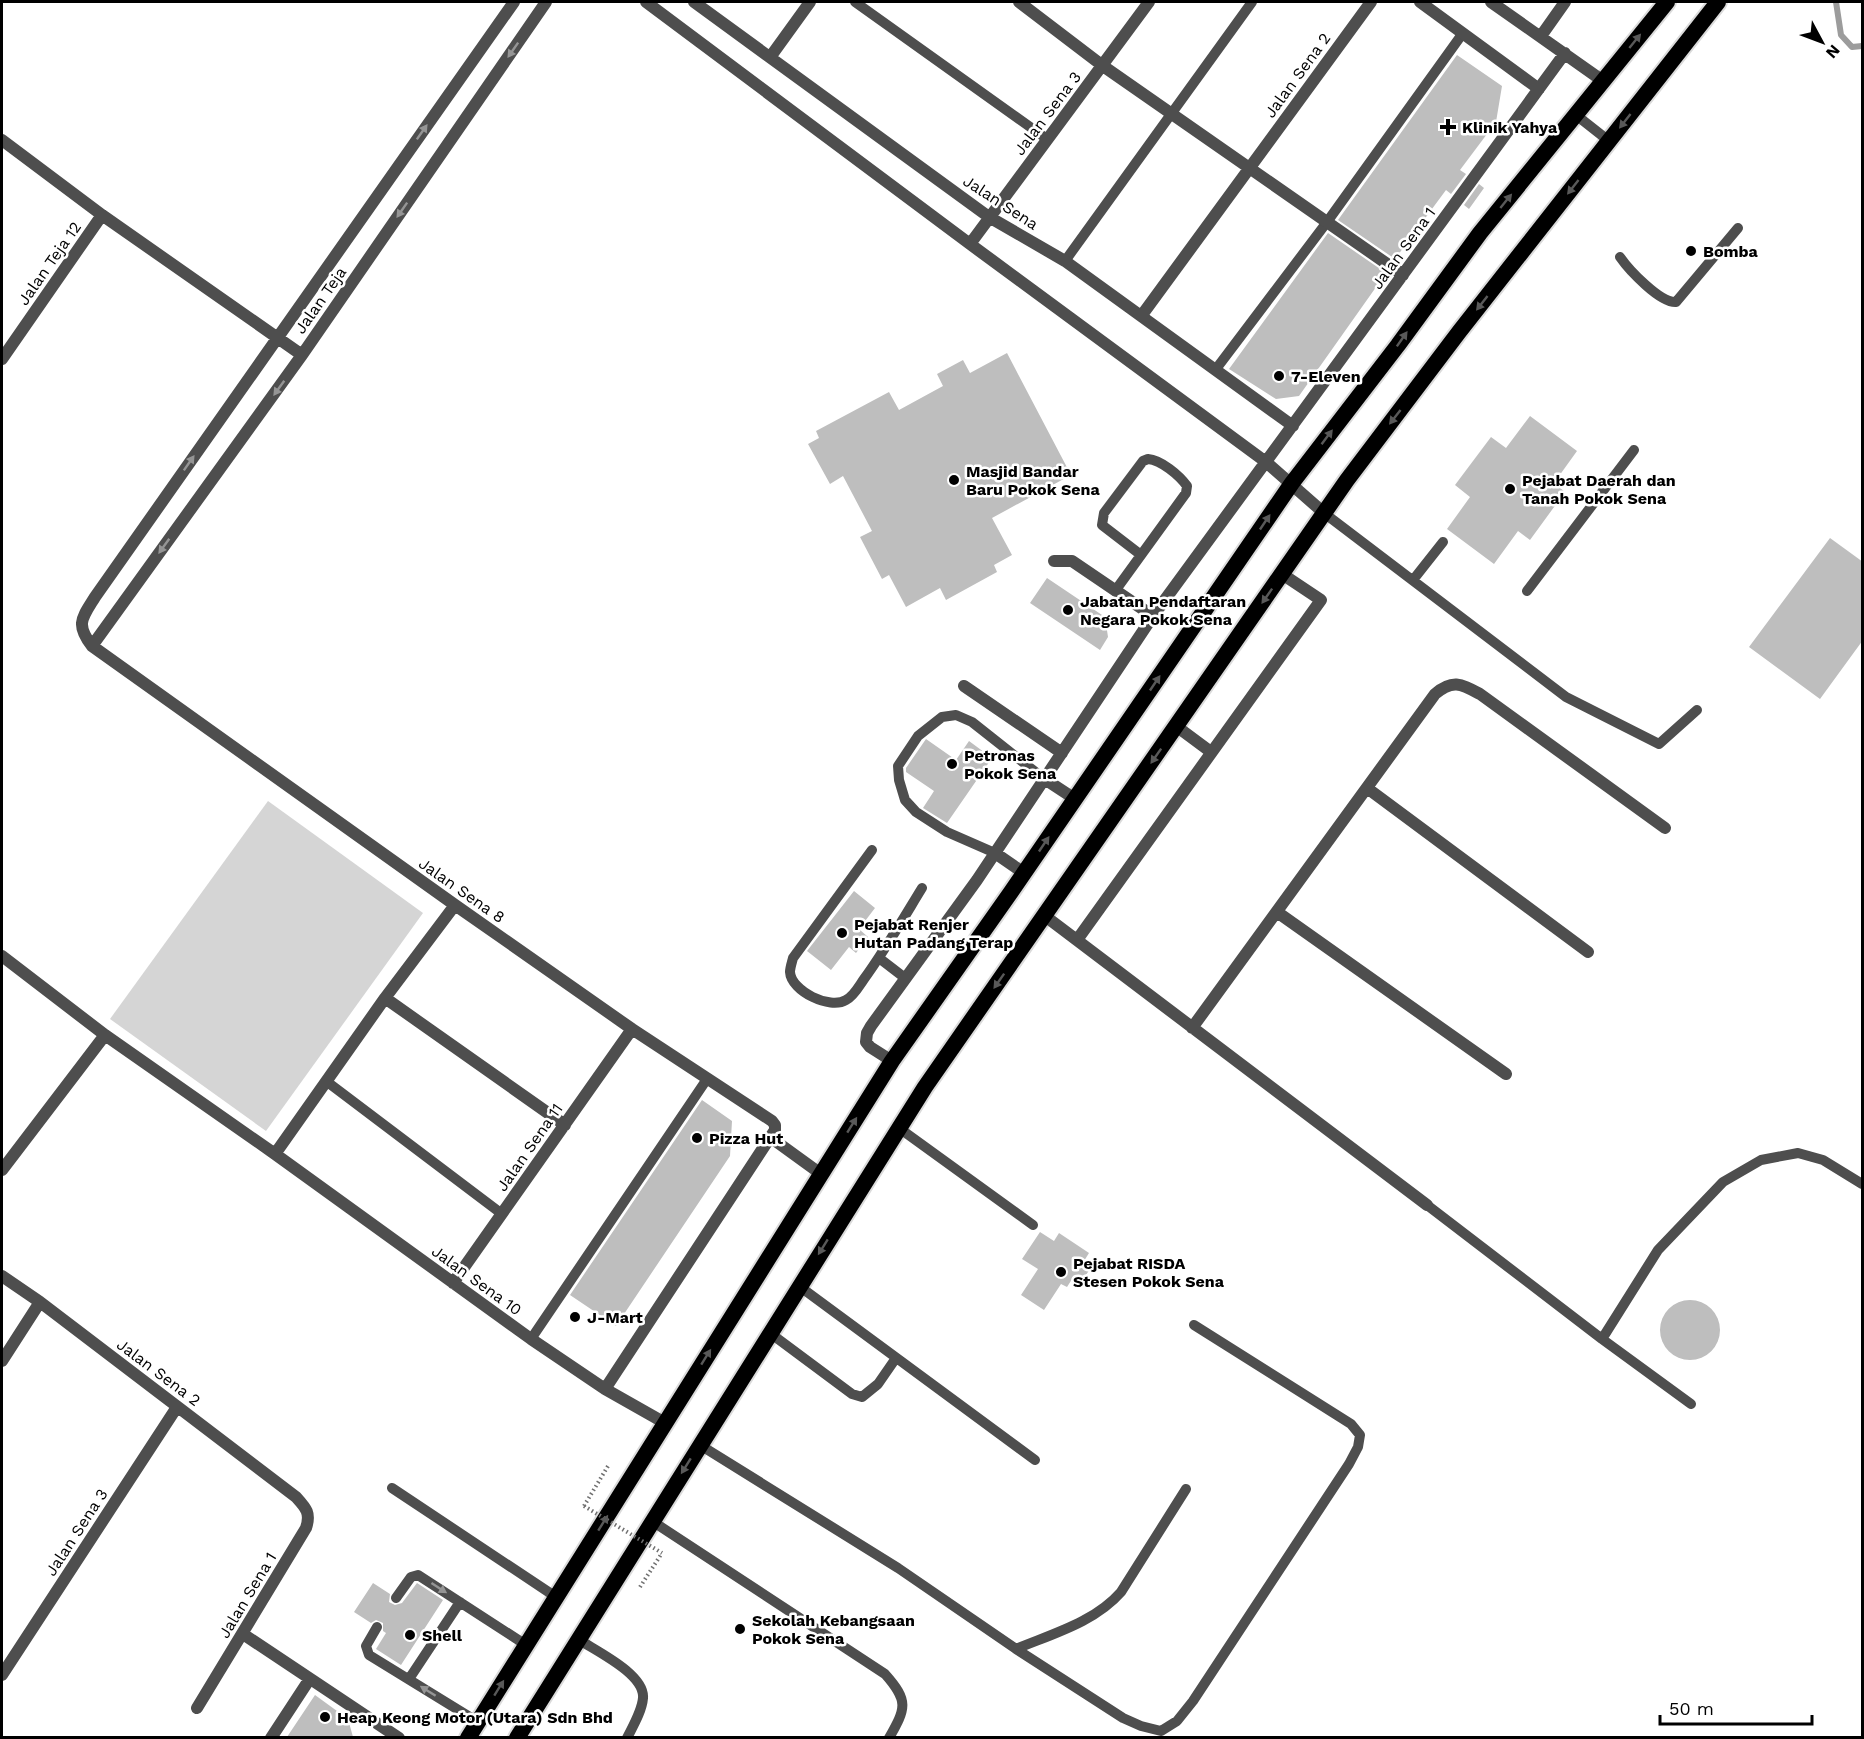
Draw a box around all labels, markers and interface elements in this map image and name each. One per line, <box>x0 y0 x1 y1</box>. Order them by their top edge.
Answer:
north arrow <box>1792 12 1852 72</box>
street label: Jalan Sena 2 <box>1260 29 1334 121</box>
one-way arrow <box>1628 34 1641 49</box>
one-way arrow <box>507 41 519 57</box>
text: N <box>1822 41 1844 62</box>
street label: Jalan Sena 3 <box>1010 68 1085 159</box>
one-way arrow <box>1618 113 1631 129</box>
marker: Klinik Yahya <box>1439 118 1457 136</box>
place label: Klinik Yahya <box>1462 118 1558 137</box>
one-way arrow <box>416 124 428 140</box>
street label: Jalan Sena <box>960 171 1042 234</box>
one-way arrow <box>1566 179 1579 195</box>
one-way arrow <box>1499 193 1512 209</box>
one-way arrow <box>396 202 408 218</box>
street label: Jalan Sena 1 <box>1367 204 1439 293</box>
street label: Jalan Teja 12 <box>14 218 85 309</box>
place label: Bomba <box>1703 242 1759 261</box>
marker: Bomba <box>1684 244 1698 258</box>
street label: Jalan Teja <box>291 263 350 337</box>
one-way arrow <box>1475 295 1488 311</box>
one-way arrow <box>1396 331 1407 347</box>
place label: 7-Eleven <box>1291 367 1361 386</box>
marker: 7-Eleven <box>1272 369 1286 383</box>
one-way arrow <box>273 380 285 395</box>
one-way arrow <box>1389 409 1402 425</box>
one-way arrow <box>1321 429 1333 444</box>
one-way arrow <box>183 455 195 471</box>
place label: Masjid Bandar Baru Pokok Sena <box>966 462 1100 499</box>
place label: Pejabat Daerah dan Tanah Pokok Sena <box>1522 471 1676 508</box>
marker: Masjid Bandar Baru Pokok Sena <box>947 473 961 487</box>
marker: Pejabat Daerah dan Tanah Pokok Sena <box>1503 482 1517 496</box>
one-way arrow <box>1259 515 1271 531</box>
one-way arrow <box>158 537 170 553</box>
one-way arrow <box>1261 587 1273 603</box>
place label: Jabatan Pendaftaran Negara Pokok Sena <box>1080 592 1246 629</box>
marker: Jabatan Pendaftaran Negara Pokok Sena <box>1061 603 1075 617</box>
one-way arrow <box>1149 675 1160 691</box>
place label: Petronas Pokok Sena <box>964 746 1057 783</box>
one-way arrow <box>1150 747 1162 763</box>
marker: Petronas Pokok Sena <box>945 757 959 771</box>
one-way arrow <box>1038 836 1049 852</box>
street label: Jalan Sena 8 <box>415 854 508 927</box>
place label: Pejabat Renjer Hutan Padang Terap <box>854 915 1013 952</box>
marker: Pejabat Renjer Hutan Padang Terap <box>835 926 849 940</box>
one-way arrow <box>993 973 1005 989</box>
street label: Jalan Sena 11 <box>492 1100 567 1195</box>
one-way arrow <box>846 1117 858 1133</box>
place label: Pizza Hut <box>709 1129 783 1148</box>
marker: Pizza Hut <box>690 1131 704 1145</box>
one-way arrow <box>818 1239 829 1255</box>
street label: Jalan Sena 10 <box>428 1241 525 1319</box>
place label: Pejabat RISDA Stesen Pokok Sena <box>1073 1254 1225 1291</box>
marker: Pejabat RISDA Stesen Pokok Sena <box>1054 1265 1068 1279</box>
place label: J-Mart <box>587 1308 643 1327</box>
marker: J-Mart <box>568 1310 582 1324</box>
street label: Jalan Sena 2 <box>113 1335 204 1410</box>
one-way arrow <box>701 1349 712 1365</box>
one-way arrow <box>681 1458 692 1474</box>
street label: Jalan Sena 3 <box>41 1485 112 1579</box>
one-way arrow <box>597 1515 608 1531</box>
street label: Jalan Sena 1 <box>214 1549 280 1642</box>
one-way arrow <box>431 1583 447 1594</box>
place label: Sekolah Kebangsaan Pokok Sena <box>752 1611 915 1648</box>
marker: Sekolah Kebangsaan Pokok Sena <box>733 1622 747 1636</box>
place label: Shell <box>422 1626 463 1645</box>
marker: Shell <box>403 1628 417 1642</box>
one-way arrow <box>494 1680 505 1696</box>
one-way arrow <box>420 1686 436 1697</box>
scale bar <box>1660 1688 1812 1726</box>
text: 50 m <box>1669 1698 1714 1719</box>
place label: Heap Keong Motor (Utara) Sdn Bhd <box>337 1708 613 1727</box>
marker: Heap Keong Motor (Utara) Sdn Bhd <box>318 1710 332 1724</box>

